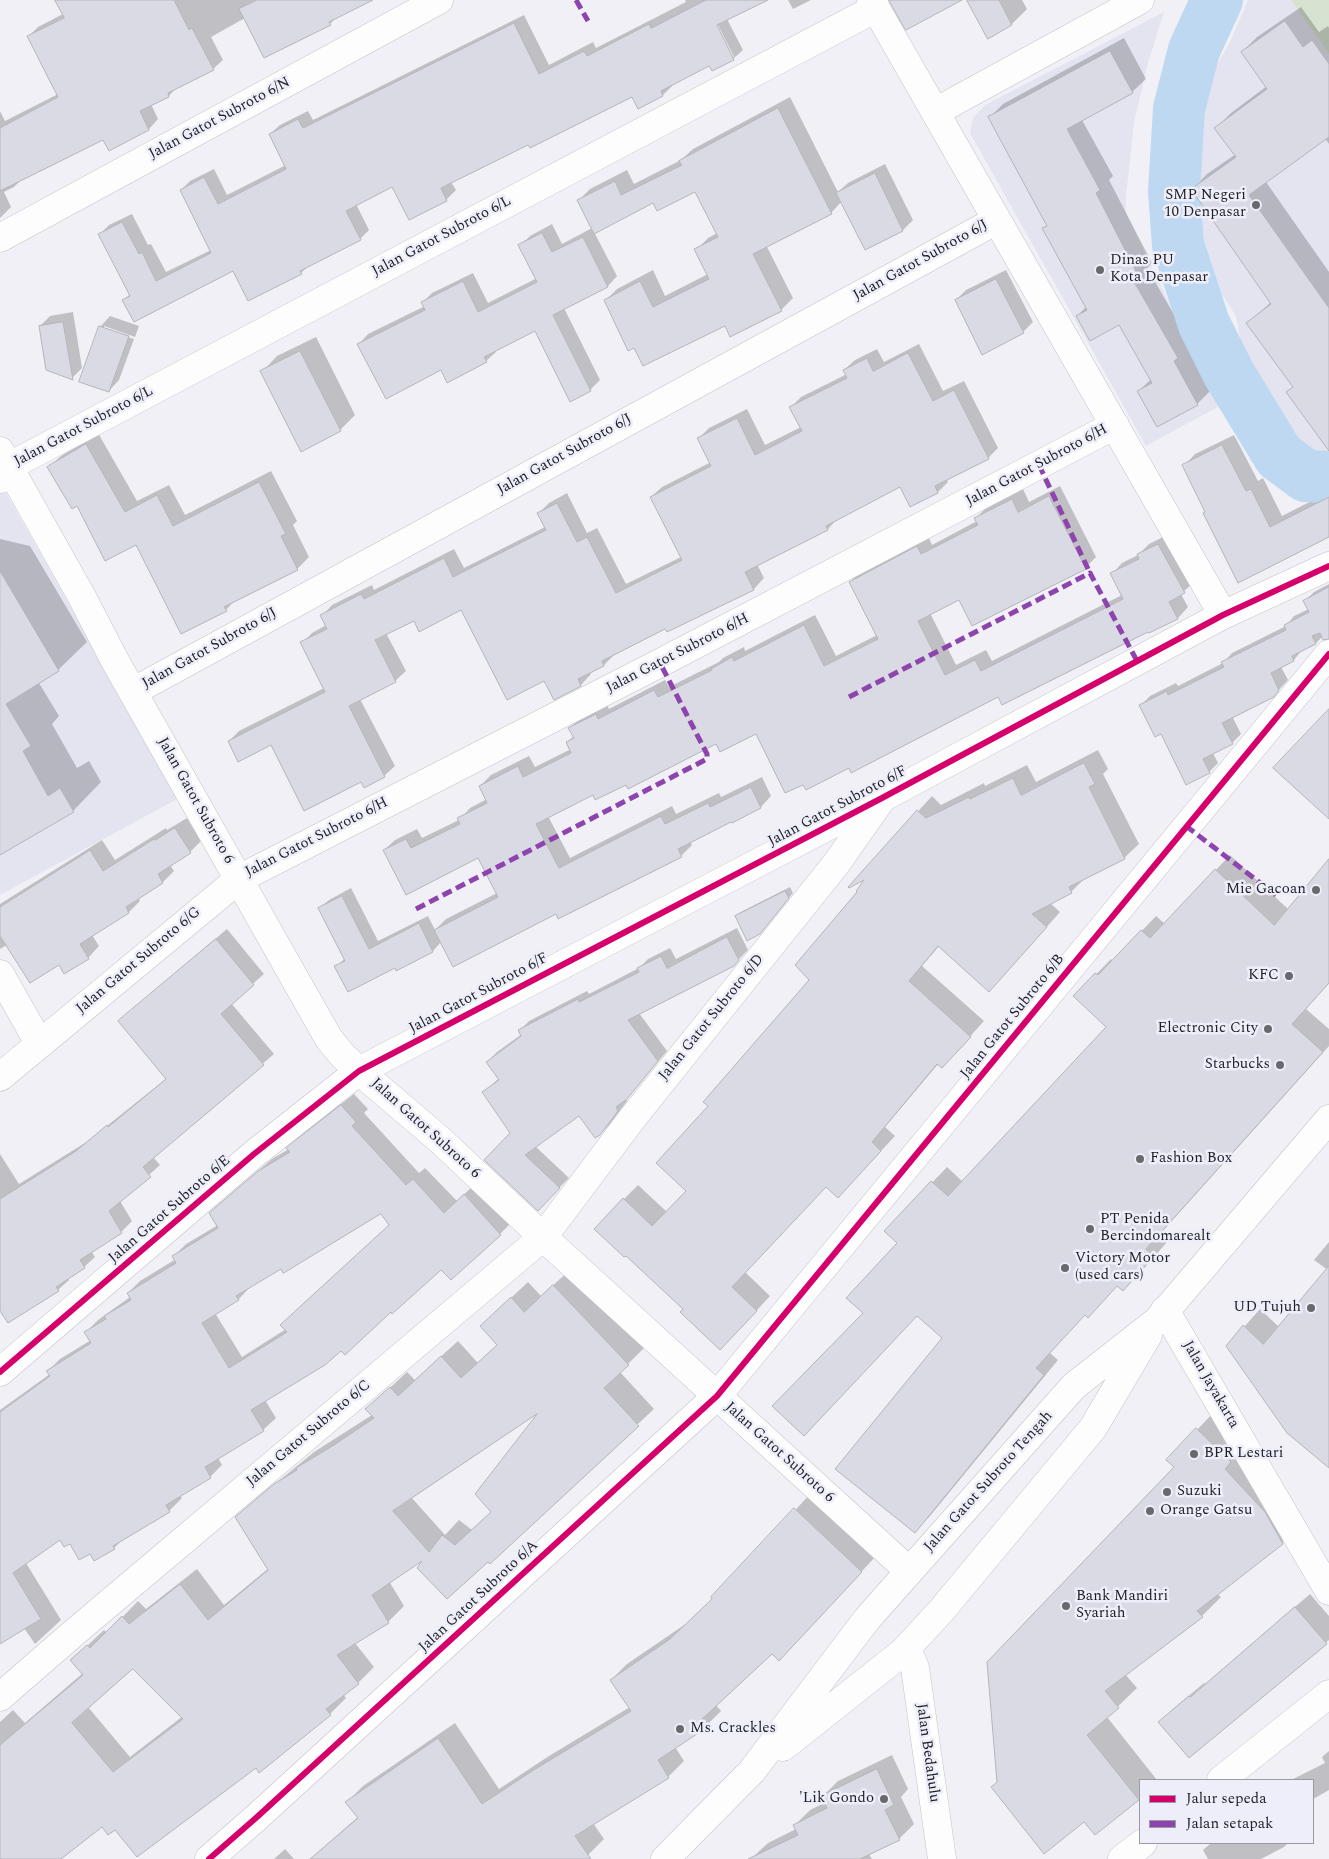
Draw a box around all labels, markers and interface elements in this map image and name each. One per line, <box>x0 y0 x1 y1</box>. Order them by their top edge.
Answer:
street label: Jalan Gatot Subroto 6/N <box>146 74 294 164</box>
place label: SMP Negeri 10 Denpasar <box>1164 187 1246 222</box>
street label: Jalan Gatot Subroto 6/L <box>369 193 515 281</box>
marker: SMP Negeri 10 Denpasar <box>1250 199 1262 211</box>
street label: Jalan Gatot Subroto 6/J <box>850 216 992 306</box>
place label: Dinas PU Kota Denpasar <box>1110 252 1208 287</box>
marker: Dinas PU Kota Denpasar <box>1094 264 1106 276</box>
street label: Jalan Gatot Subroto 6/L <box>11 383 157 471</box>
street label: Jalan Gatot Subroto 6/J <box>494 410 636 500</box>
street label: Jalan Gatot Subroto 6/H <box>963 421 1111 511</box>
street label: Jalan Gatot Subroto 6/J <box>139 604 281 694</box>
street label: Jalan Gatot Subroto 6/H <box>604 610 752 698</box>
street label: Jalan Gatot Subroto 6 <box>153 735 237 867</box>
street label: Jalan Gatot Subroto 6/F <box>765 763 911 851</box>
street label: Jalan Gatot Subroto 6/H <box>243 794 391 882</box>
place label: Mie Gacoan <box>1226 881 1306 899</box>
marker: Mie Gacoan <box>1310 884 1322 896</box>
street label: Jalan Gatot Subroto 6/G <box>73 904 205 1018</box>
street label: Jalan Gatot Subroto 6/F <box>406 950 552 1038</box>
street label: Jalan Gatot Subroto 6/D <box>656 951 768 1085</box>
street label: Jalan Gatot Subroto 6/B <box>957 951 1069 1083</box>
place label: KFC <box>1248 967 1279 985</box>
marker: KFC <box>1283 970 1295 982</box>
place label: Electronic City <box>1157 1020 1258 1038</box>
marker: Electronic City <box>1262 1023 1274 1035</box>
place label: Starbucks <box>1205 1056 1270 1074</box>
marker: Starbucks <box>1274 1059 1286 1071</box>
street label: Jalan Gatot Subroto 6 <box>366 1075 484 1183</box>
place label: Fashion Box <box>1150 1150 1232 1168</box>
street label: Jalan Gatot Subroto 6/E <box>106 1152 234 1268</box>
marker: Fashion Box <box>1134 1153 1146 1165</box>
place label: PT Penida Bercindomarealt <box>1100 1211 1211 1246</box>
marker: PT Penida Bercindomarealt <box>1084 1223 1096 1235</box>
place label: Victory Motor (used cars) <box>1075 1250 1170 1285</box>
marker: Victory Motor (used cars) <box>1059 1262 1071 1274</box>
place label: UD Tujuh <box>1233 1299 1301 1317</box>
marker: UD Tujuh <box>1305 1302 1317 1314</box>
street label: Jalan Jayakarta <box>1178 1338 1242 1432</box>
street label: Jalan Gatot Subroto 6/C <box>243 1377 375 1491</box>
street label: Jalan Gatot Subroto 6 <box>720 1399 838 1507</box>
street label: Jalan Gatot Subroto Tengah <box>921 1408 1057 1556</box>
place label: BPR Lestari <box>1204 1445 1283 1463</box>
marker: BPR Lestari <box>1188 1448 1200 1460</box>
place label: Suzuki <box>1177 1483 1222 1501</box>
marker: Suzuki <box>1161 1486 1173 1498</box>
place label: Orange Gatsu <box>1160 1502 1252 1520</box>
marker: Orange Gatsu <box>1144 1505 1156 1517</box>
street label: Jalan Gatot Subroto 6/A <box>416 1537 542 1657</box>
place label: Bank Mandiri Syariah <box>1076 1588 1168 1623</box>
marker: Bank Mandiri Syariah <box>1060 1600 1072 1612</box>
street label: Jalan Bedahulu <box>911 1702 943 1804</box>
place label: Ms. Crackles <box>690 1720 776 1738</box>
marker: Ms. Crackles <box>674 1723 686 1735</box>
legend <box>1139 1779 1314 1844</box>
text: Jalur sepeda <box>1186 1787 1267 1810</box>
place label: 'Lik Gondo <box>799 1790 874 1808</box>
marker: 'Lik Gondo <box>878 1793 890 1805</box>
text: Jalan setapak <box>1186 1812 1273 1835</box>

